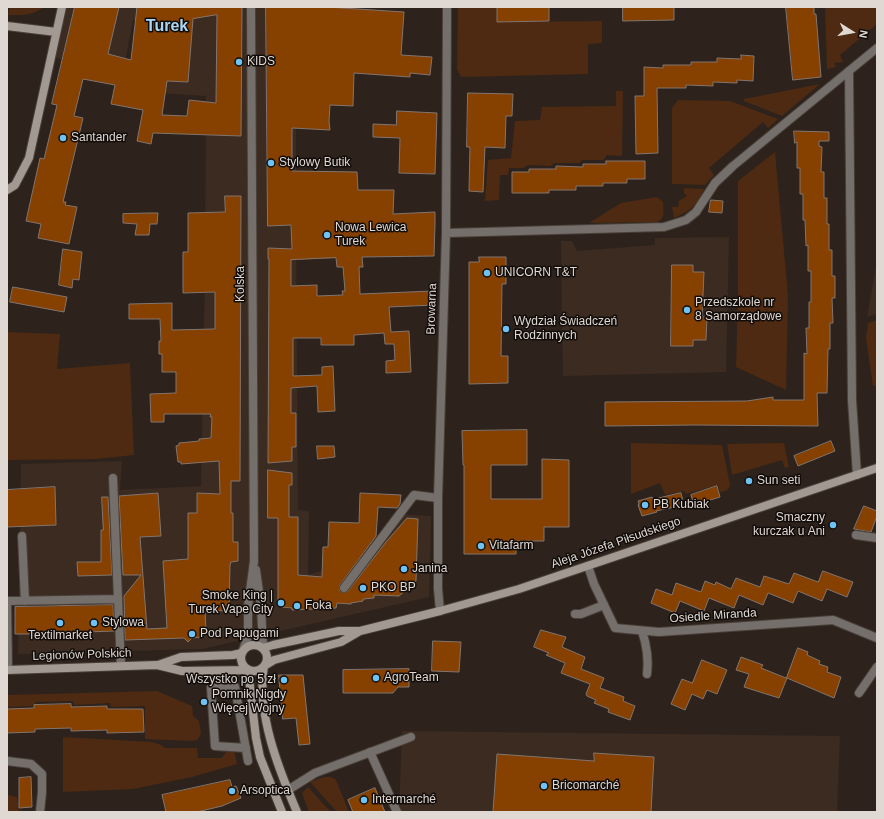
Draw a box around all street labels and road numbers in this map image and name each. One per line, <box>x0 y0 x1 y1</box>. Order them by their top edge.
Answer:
street label: Kolska <box>234 266 248 302</box>
street label: Browarna <box>424 283 440 335</box>
street label: Aleja Józefa Piłsudskiego <box>549 514 683 572</box>
street label: Osiedle Miranda <box>669 606 757 626</box>
street label: Legionów Polskich <box>32 646 132 664</box>

